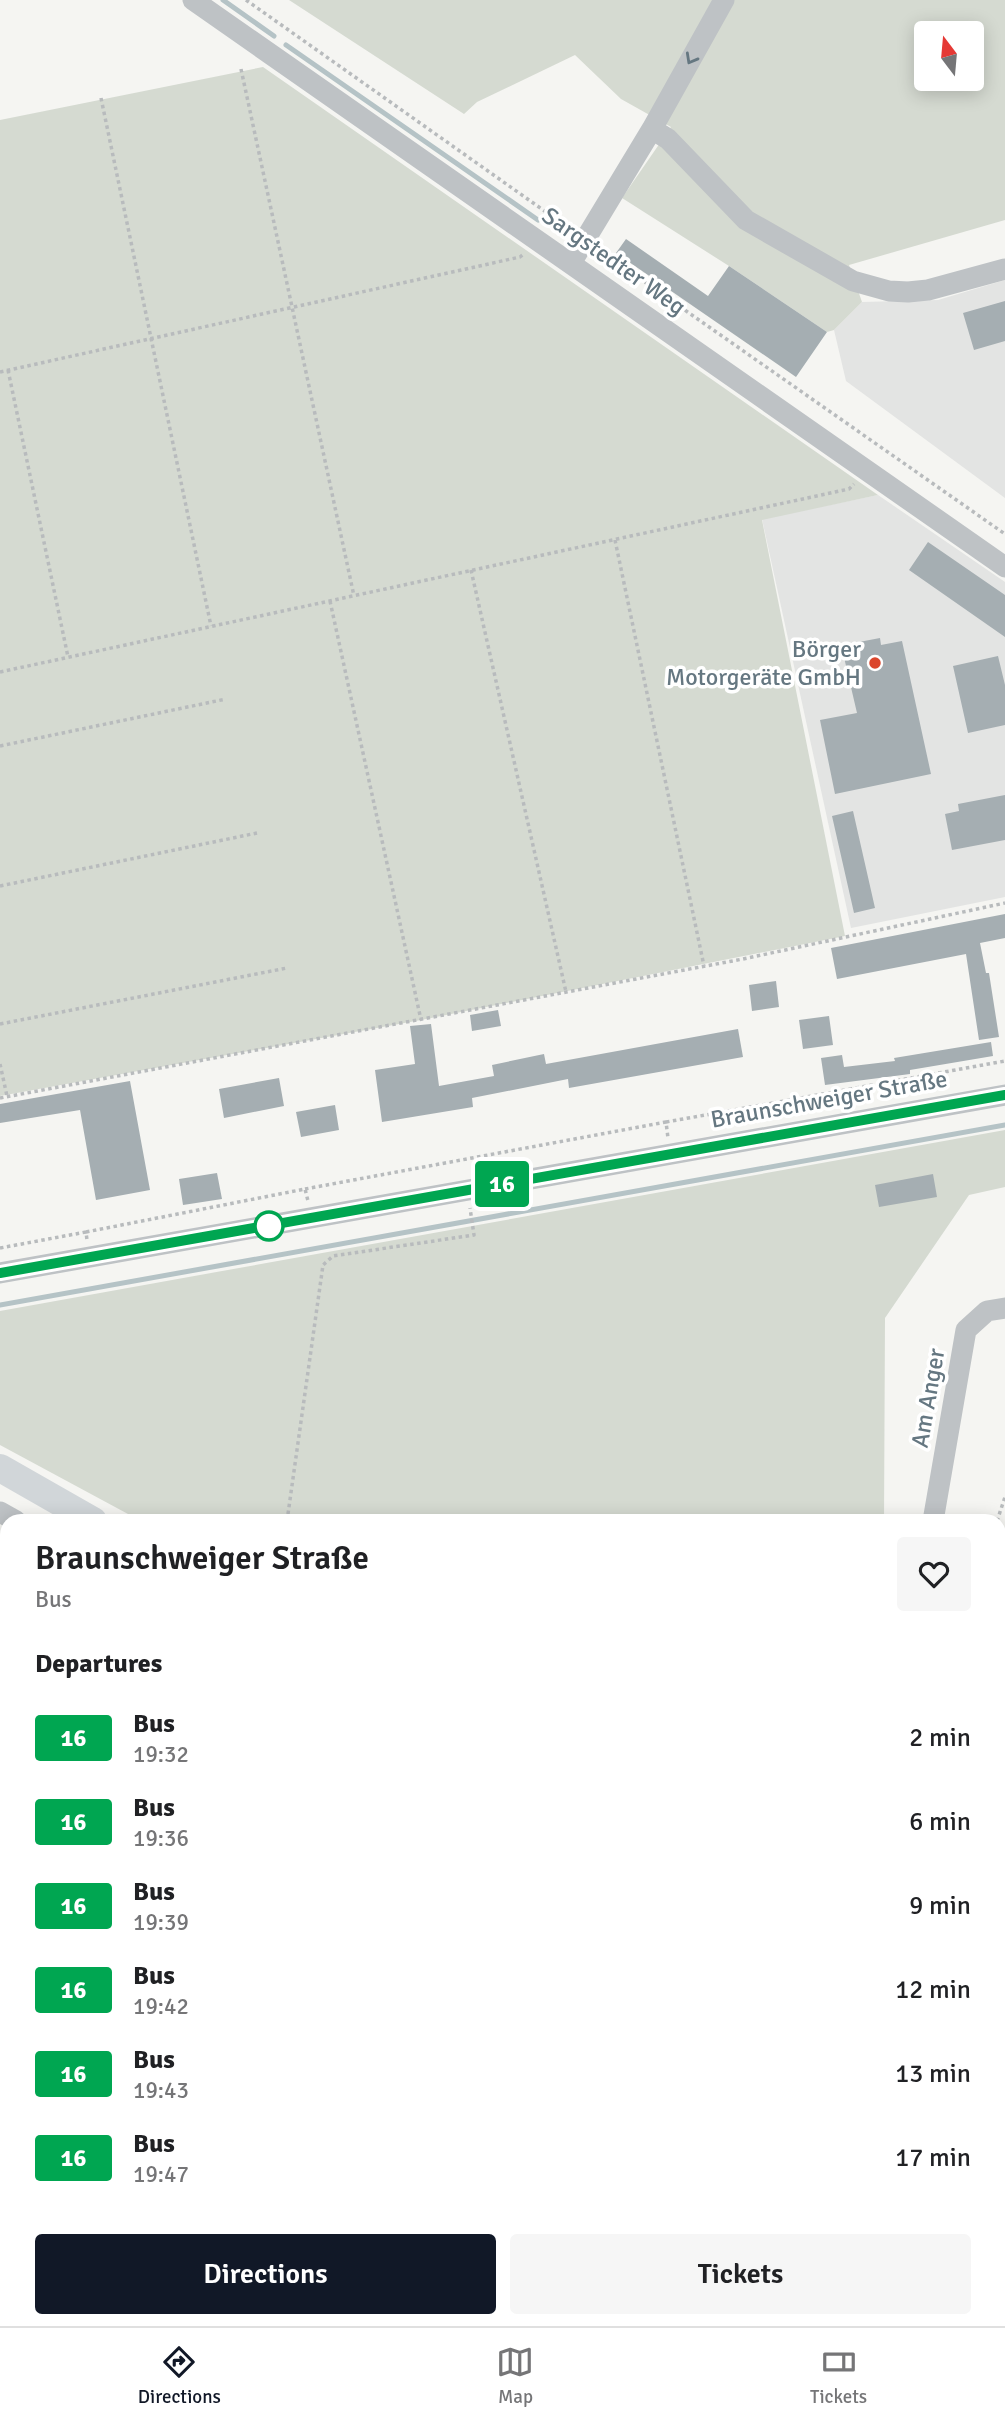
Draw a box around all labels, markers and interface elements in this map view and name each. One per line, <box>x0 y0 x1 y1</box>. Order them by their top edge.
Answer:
north arrow <box>914 21 984 91</box>
map controls <box>914 21 984 91</box>
one-way arrow <box>686 52 699 65</box>
street label: Sargstedter Weg <box>536 200 692 322</box>
place label: Börger Motorgeräte GmbH <box>666 634 861 692</box>
marker: Börger Motorgeräte GmbH <box>867 655 883 671</box>
street label: Braunschweiger Straße <box>708 1063 950 1135</box>
line badge: 16 <box>470 1161 534 1207</box>
text: 16 <box>489 1169 515 1199</box>
unlabelled marker <box>254 1211 284 1241</box>
street label: Am Anger <box>905 1346 952 1450</box>
button: heart <box>897 1537 971 1611</box>
text: Braunschweiger Straße <box>35 1538 369 1579</box>
text: Bus <box>35 1585 72 1614</box>
text: Departures <box>35 1648 162 1680</box>
text: Bus <box>133 1708 175 1740</box>
text: 2 min <box>909 1722 971 1754</box>
text: 16 <box>61 1723 86 1753</box>
text: 19:32 <box>133 1740 189 1769</box>
text: Bus <box>133 1792 175 1824</box>
text: 6 min <box>909 1806 971 1838</box>
text: 16 <box>61 1807 86 1837</box>
text: 19:36 <box>133 1824 189 1853</box>
text: Bus <box>133 1876 175 1908</box>
text: 9 min <box>909 1890 971 1922</box>
text: 16 <box>61 1891 86 1921</box>
text: 19:39 <box>133 1908 189 1937</box>
text: Bus <box>133 1960 175 1992</box>
text: 12 min <box>895 1974 971 2006</box>
text: 16 <box>61 1975 86 2005</box>
text: 19:42 <box>133 1992 189 2021</box>
text: Bus <box>133 2044 175 2076</box>
text: 13 min <box>895 2058 971 2090</box>
text: 16 <box>61 2059 86 2089</box>
text: 19:43 <box>133 2076 189 2105</box>
text: Bus <box>133 2128 175 2160</box>
text: 17 min <box>895 2142 971 2174</box>
text: 16 <box>61 2143 86 2173</box>
text: 19:47 <box>133 2160 189 2189</box>
button: Directions <box>35 2234 496 2314</box>
button: Tickets <box>510 2234 971 2314</box>
tab: Directions <box>138 2343 221 2409</box>
tab: Map <box>496 2343 534 2409</box>
tab: Tickets <box>810 2343 867 2409</box>

